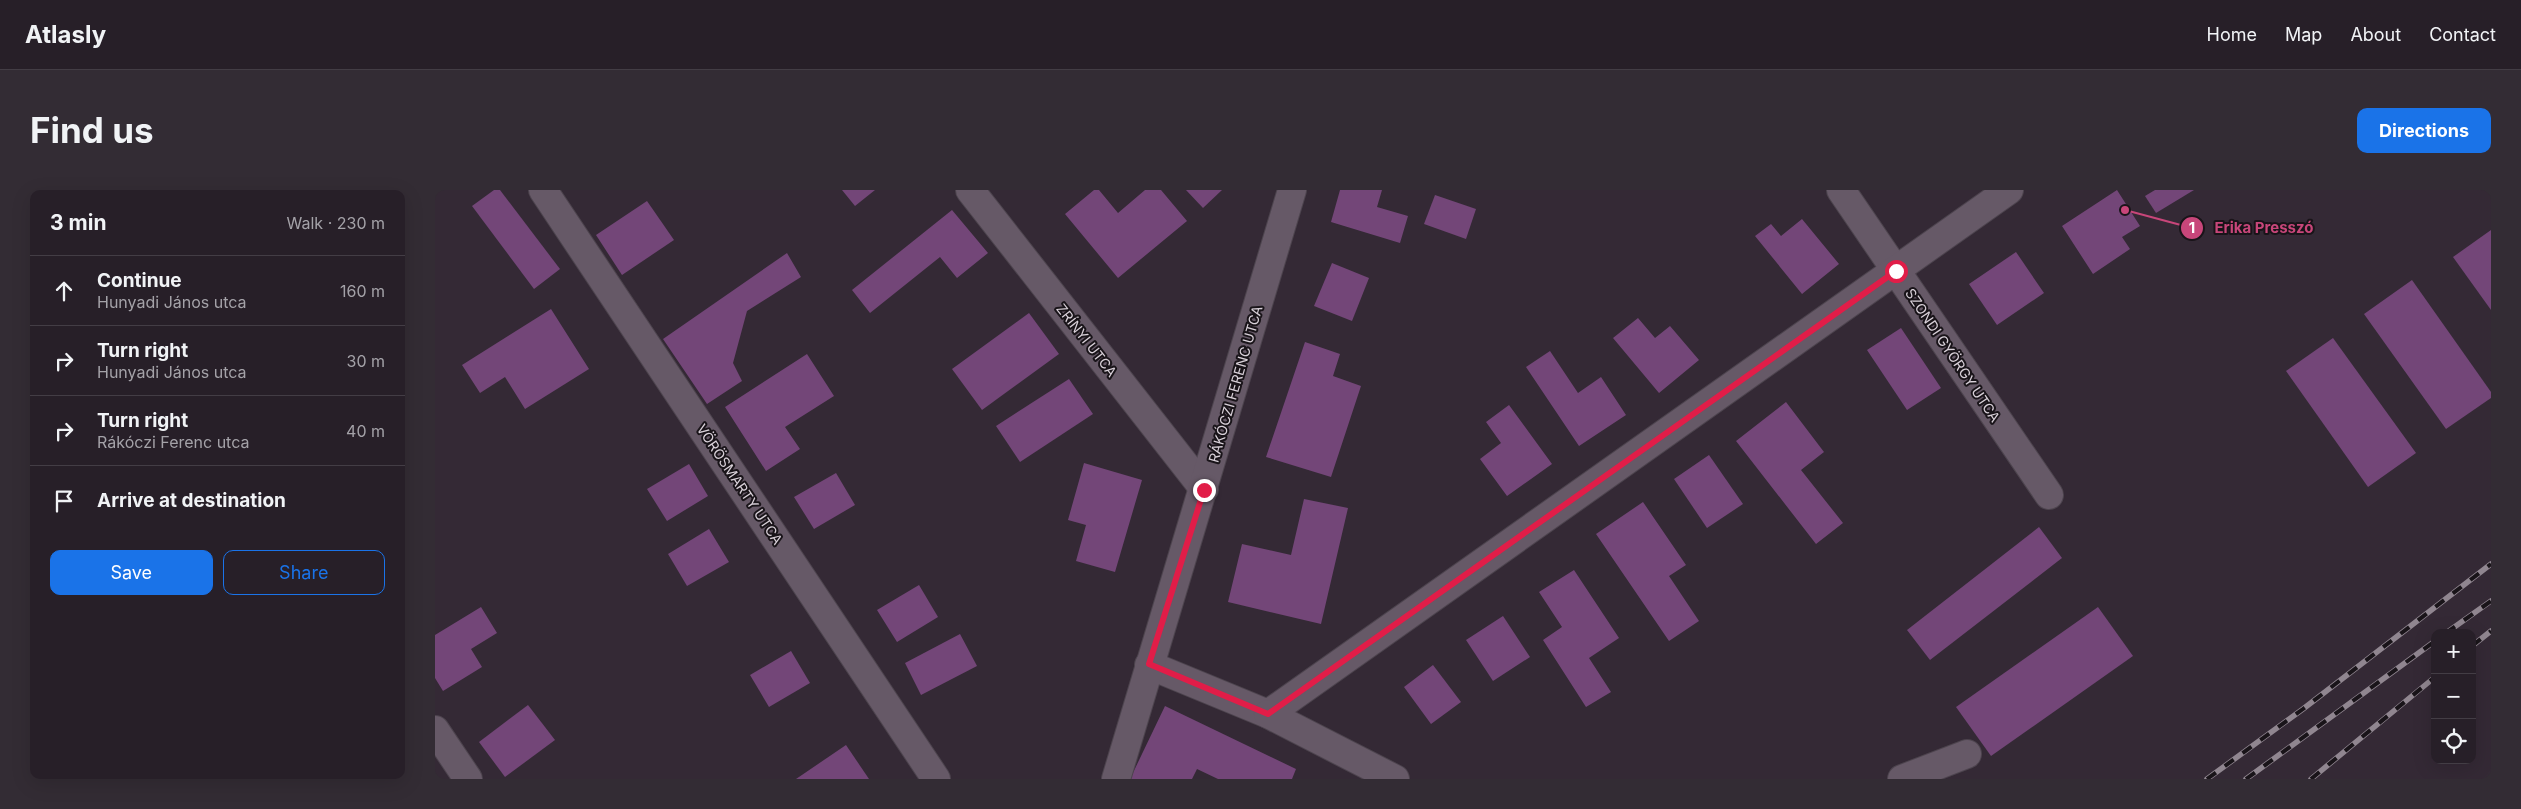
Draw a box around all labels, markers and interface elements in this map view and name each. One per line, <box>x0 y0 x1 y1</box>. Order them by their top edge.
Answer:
text: Atlasly <box>25 20 106 49</box>
text: Home <box>2207 24 2257 45</box>
text: Map <box>2285 24 2322 45</box>
text: About <box>2350 24 2401 45</box>
text: Contact <box>2429 24 2496 45</box>
button: Directions <box>2357 108 2491 153</box>
text: Find us <box>30 109 154 151</box>
text: 3 min <box>50 210 106 235</box>
text: Walk · 230 m <box>287 213 385 233</box>
callout: Erika Presszó <box>2180 213 2324 243</box>
text: 1 <box>2189 218 2195 237</box>
text: Erika Presszó <box>2214 218 2314 237</box>
route start <box>1885 260 1908 283</box>
text: Continue <box>97 269 182 292</box>
icon: ahead <box>50 277 78 305</box>
text: 160 m <box>340 281 385 301</box>
street label: SZONDI GYÖRGY UTCA <box>1902 285 2004 425</box>
text: Hunyadi János utca <box>97 292 247 312</box>
street label: ZRÍNYI UTCA <box>1053 300 1121 380</box>
street label: RÁKÓCZI FERENC UTCA <box>1204 303 1266 464</box>
text: Turn right <box>97 339 188 362</box>
icon: right <box>50 347 78 375</box>
text: 30 m <box>347 351 385 371</box>
text: Hunyadi János utca <box>97 362 247 382</box>
text: Turn right <box>97 409 188 432</box>
icon: right <box>50 417 78 445</box>
text: 40 m <box>346 421 385 441</box>
street label: VÖRÖSMARTY UTCA <box>693 421 787 548</box>
text: Rákóczi Ferenc utca <box>97 432 249 452</box>
route end <box>1193 479 1216 502</box>
icon: arrive <box>50 487 78 515</box>
text: Arrive at destination <box>97 489 286 512</box>
button: Save <box>50 550 213 595</box>
button: Share <box>223 550 385 595</box>
map controls <box>2431 629 2476 764</box>
button: + <box>2431 629 2476 674</box>
button: − <box>2431 674 2476 719</box>
button: locate <box>2431 719 2476 764</box>

